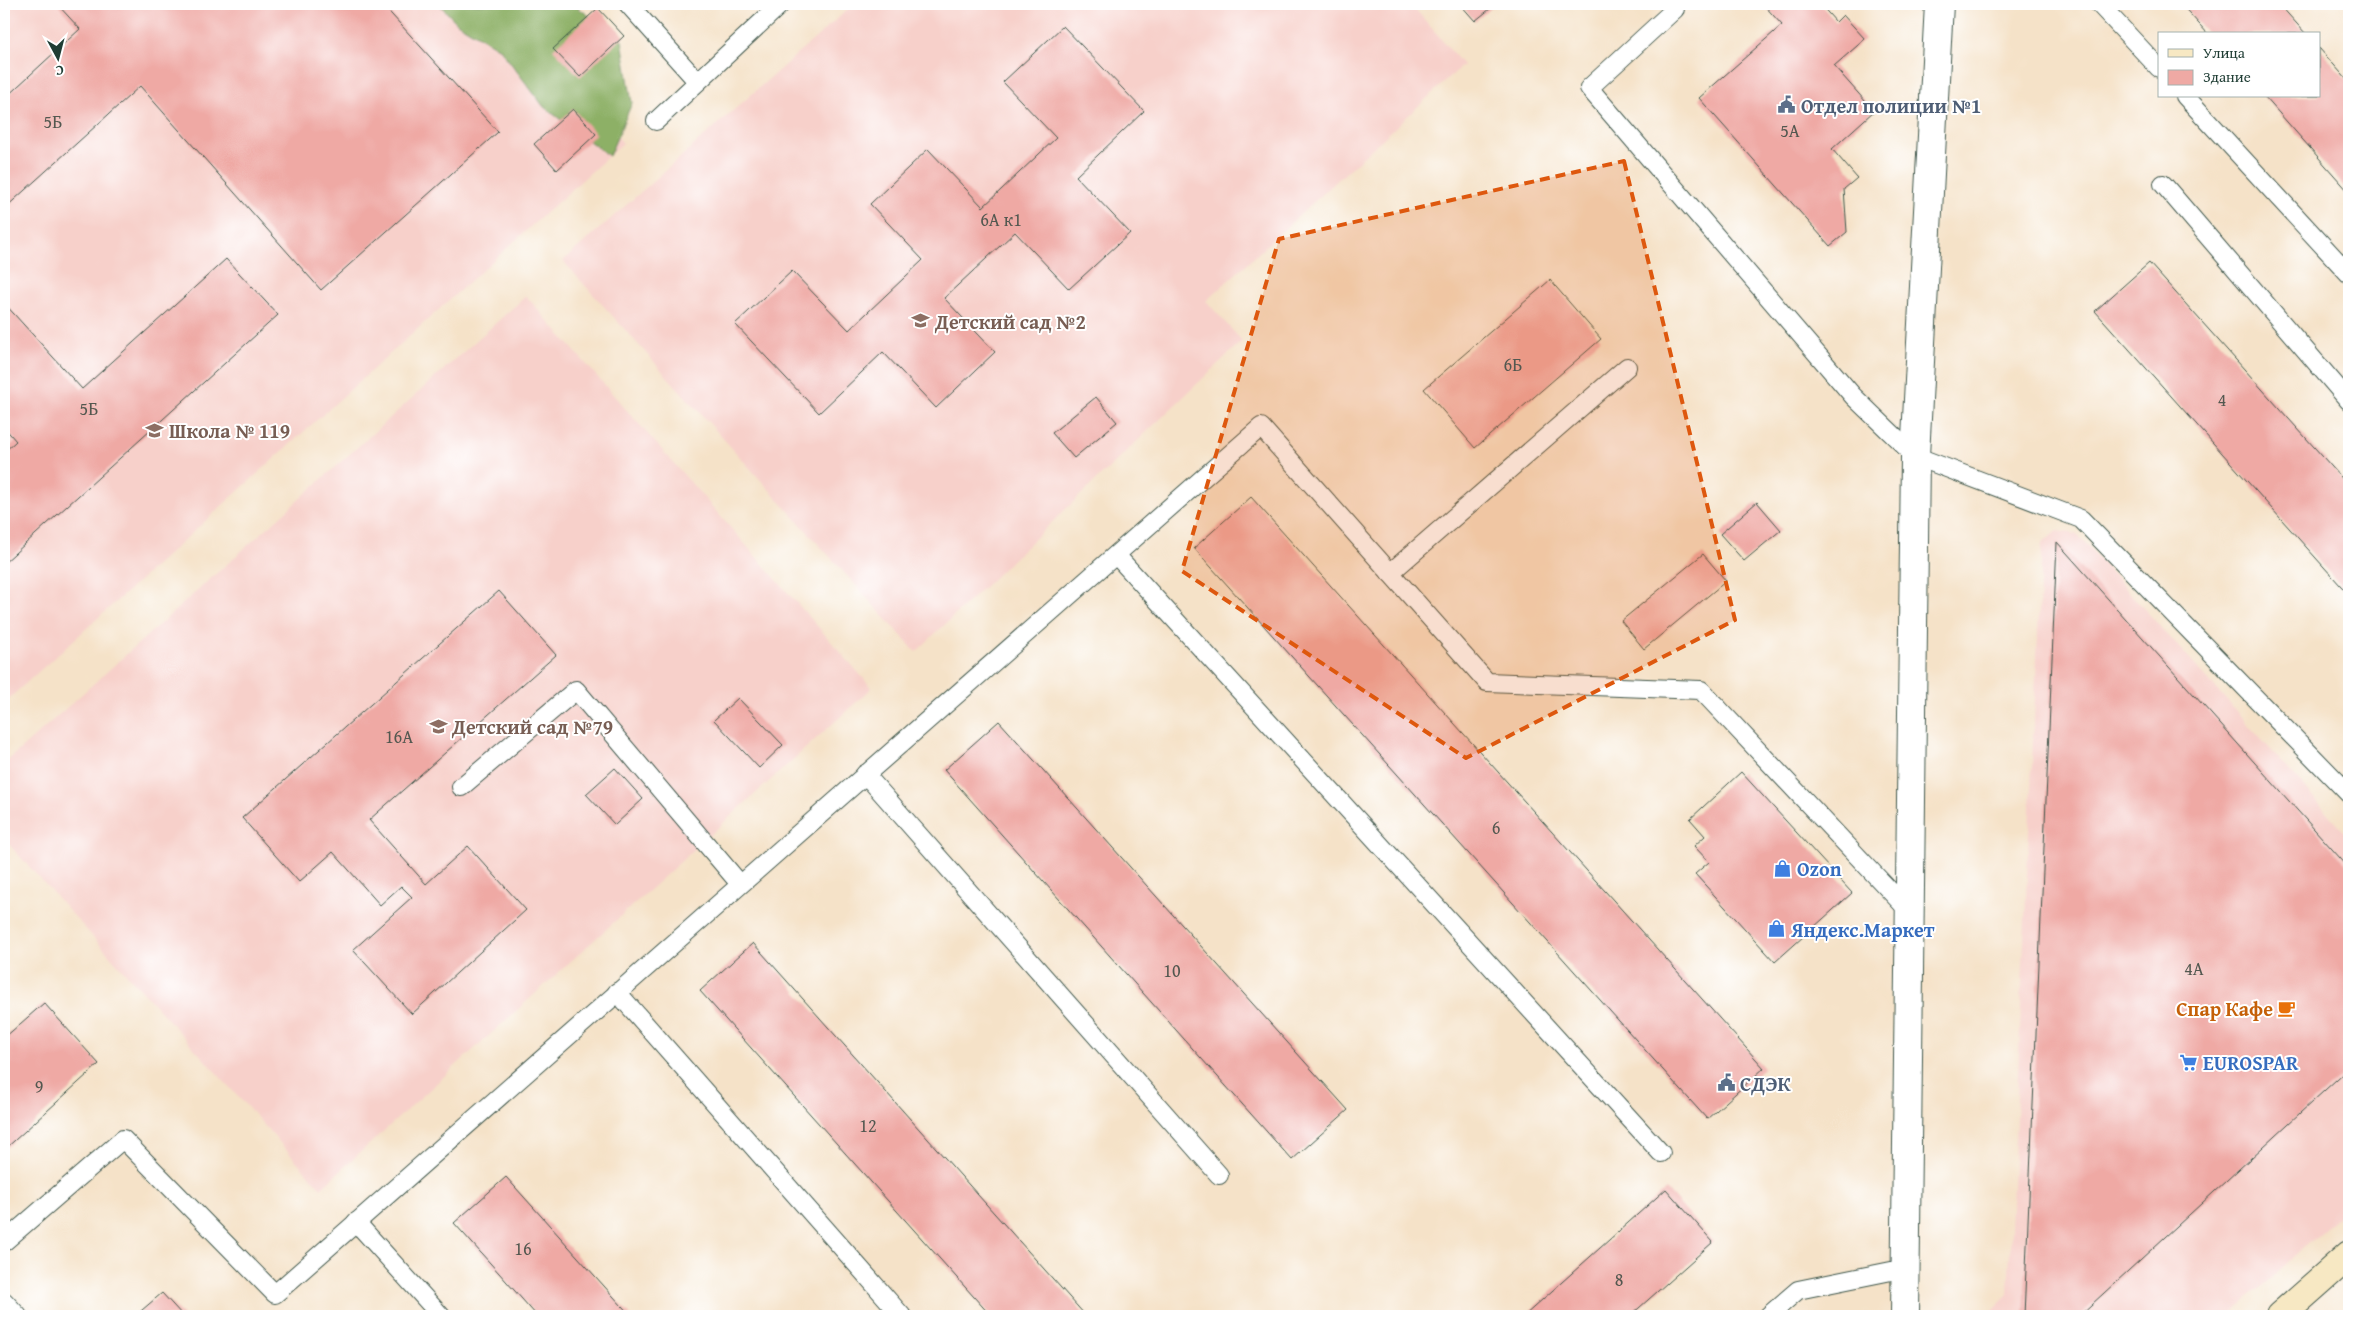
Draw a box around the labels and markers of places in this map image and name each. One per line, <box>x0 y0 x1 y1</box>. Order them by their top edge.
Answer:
place label: Отдел полиции №1 <box>1801 91 1981 120</box>
public building icon: Отдел полиции №1 <box>1777 95 1797 115</box>
place label: Детский сад №2 <box>934 307 1086 336</box>
school or university icon: Детский сад №2 <box>911 311 931 331</box>
place label: Школа № 119 <box>169 416 290 445</box>
school or university icon: Школа № 119 <box>145 420 165 440</box>
place label: Детский сад №79 <box>451 712 613 741</box>
school or university icon: Детский сад №79 <box>428 716 448 736</box>
place label: Ozon <box>1797 854 1842 883</box>
shop icon: Ozon <box>1773 858 1793 878</box>
place label: Яндекс.Маркет <box>1790 915 1935 944</box>
shop icon: Яндекс.Маркет <box>1767 919 1787 939</box>
place label: Спар Кафе <box>2176 994 2273 1023</box>
cafe icon: Спар Кафе <box>2277 998 2297 1018</box>
place label: EUROSPAR <box>2203 1048 2299 1077</box>
supermarket icon: EUROSPAR <box>2179 1052 2199 1072</box>
place label: СДЭК <box>1740 1069 1791 1098</box>
public building icon: СДЭК <box>1716 1073 1736 1093</box>

